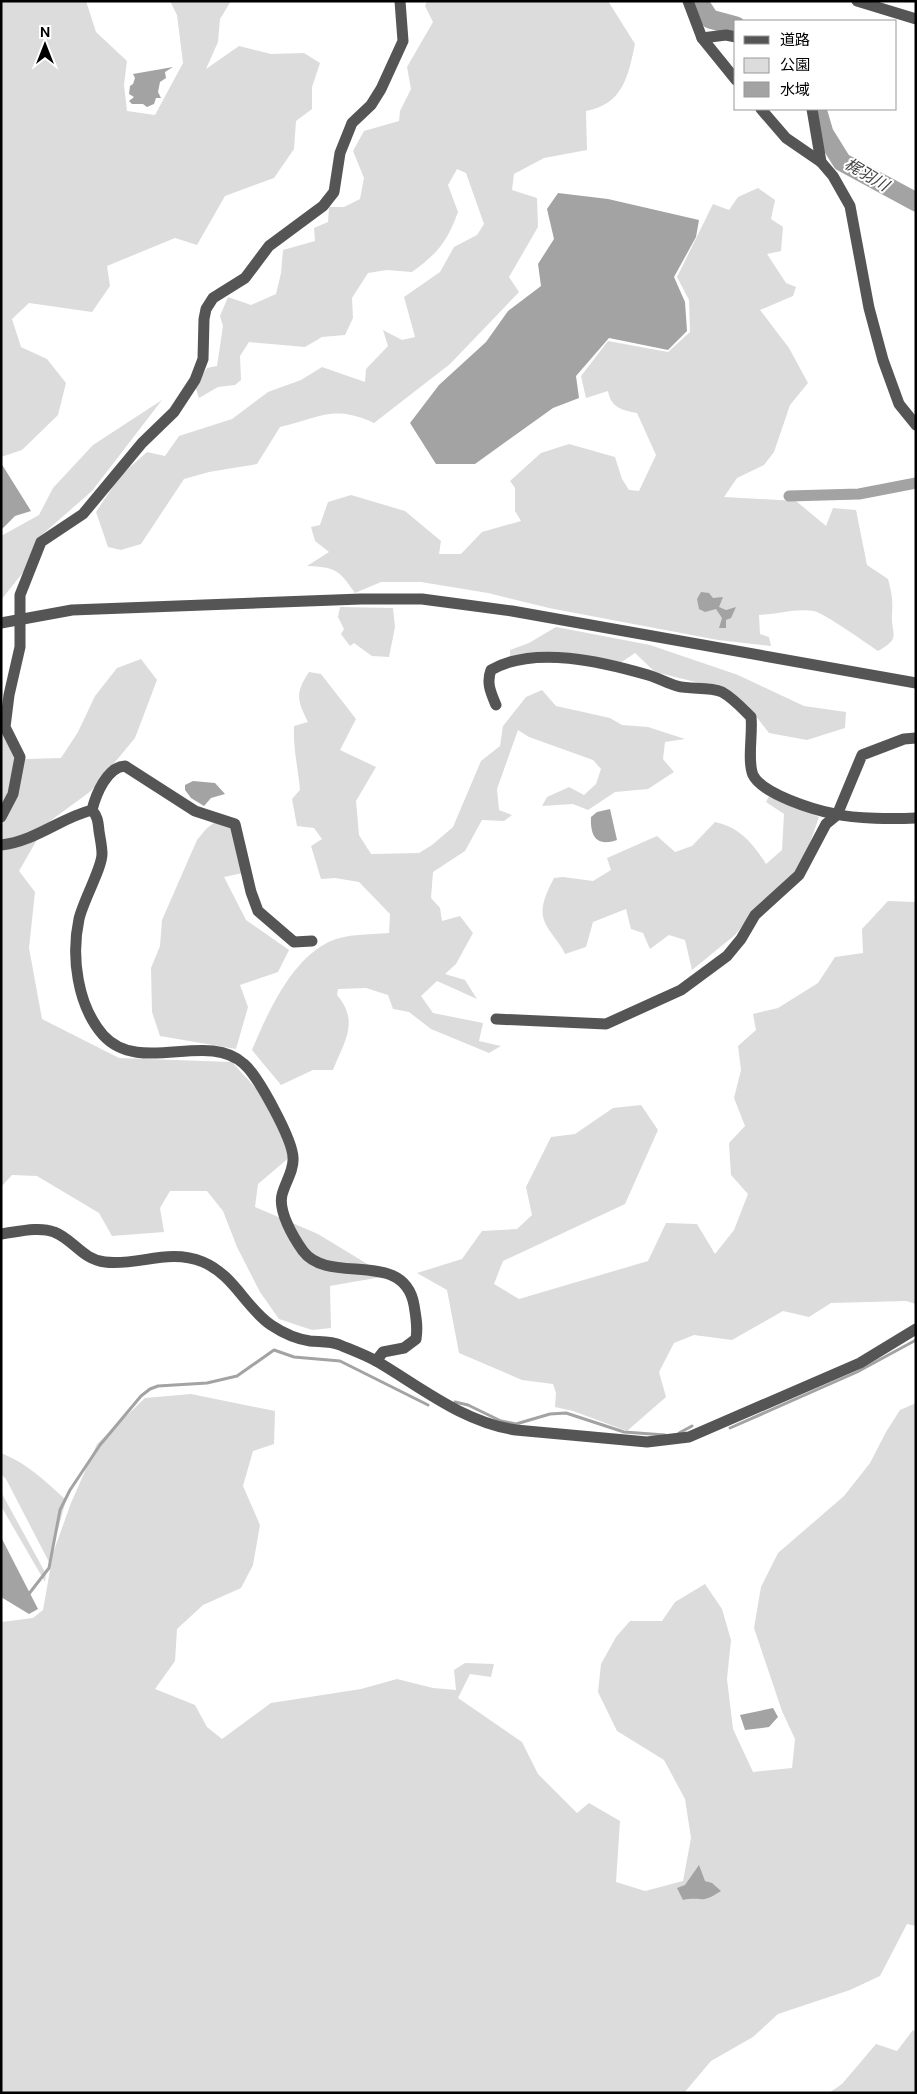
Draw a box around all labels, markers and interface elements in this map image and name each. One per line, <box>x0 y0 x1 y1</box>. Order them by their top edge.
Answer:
north arrow <box>20 20 70 70</box>
legend <box>734 20 897 110</box>
text: N <box>40 23 50 41</box>
text: 道路 <box>780 30 810 50</box>
text: 公園 <box>780 55 810 75</box>
text: 水域 <box>780 80 810 100</box>
water label: 梶羽川 <box>841 153 894 197</box>

